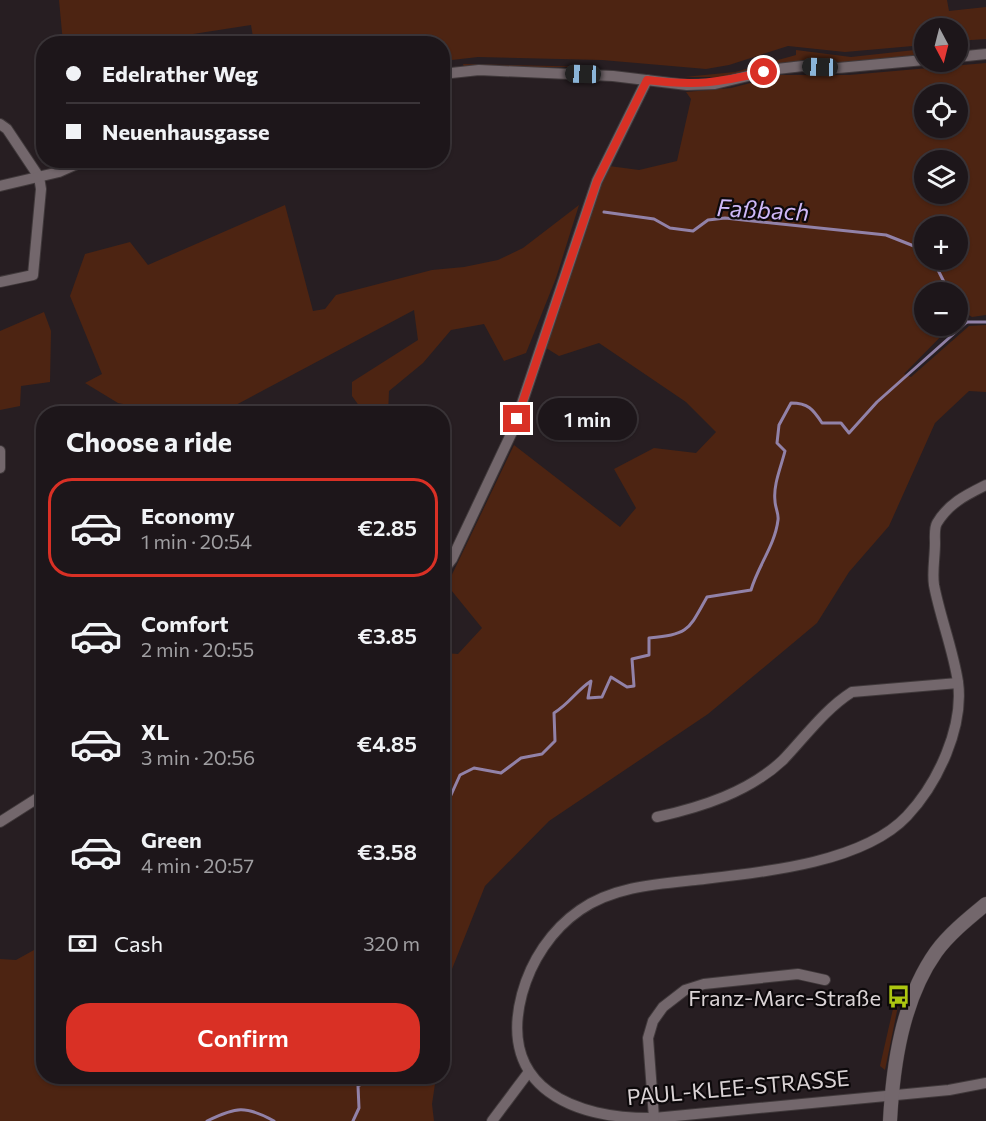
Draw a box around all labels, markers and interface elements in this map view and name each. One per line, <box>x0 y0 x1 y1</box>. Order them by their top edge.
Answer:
north arrow <box>914 18 968 72</box>
map controls <box>914 18 968 336</box>
car <box>802 57 838 77</box>
route start <box>750 58 777 85</box>
text: Edelrather Weg <box>102 60 258 87</box>
car <box>565 64 601 84</box>
button: locate <box>914 84 968 138</box>
text: Neuenhausgasse <box>102 118 270 145</box>
button: layers <box>914 150 968 204</box>
water label: Faßbach <box>716 192 810 226</box>
button: + <box>914 216 968 270</box>
button: − <box>914 282 968 336</box>
callout: 1 min <box>538 398 637 440</box>
route end <box>503 405 530 432</box>
text: 1 min <box>564 407 611 431</box>
text: Choose a ride <box>66 425 232 458</box>
icon: car <box>69 501 123 555</box>
text: Economy <box>141 502 235 529</box>
text: €2.85 <box>358 514 417 541</box>
text: 1 min · 20:54 <box>141 529 252 553</box>
icon: car <box>69 609 123 663</box>
text: Comfort <box>141 610 229 637</box>
text: €3.85 <box>358 622 417 649</box>
text: 2 min · 20:55 <box>141 637 254 661</box>
icon: car <box>69 717 123 771</box>
text: XL <box>141 718 169 745</box>
text: €4.85 <box>357 730 417 757</box>
text: 3 min · 20:56 <box>141 745 255 769</box>
icon: car <box>69 825 123 879</box>
text: Green <box>141 826 202 853</box>
text: €3.58 <box>357 838 417 865</box>
text: 4 min · 20:57 <box>141 853 254 877</box>
icon: cash <box>66 927 99 960</box>
text: Cash <box>114 930 163 957</box>
text: 320 m <box>363 931 420 955</box>
place label: Franz-Marc-Straße <box>688 984 881 1011</box>
bus stop icon: Franz-Marc-Straße <box>886 984 912 1010</box>
button: Confirm <box>66 1003 420 1072</box>
street label: PAUL-KLEE-STRASSE <box>626 1064 850 1110</box>

